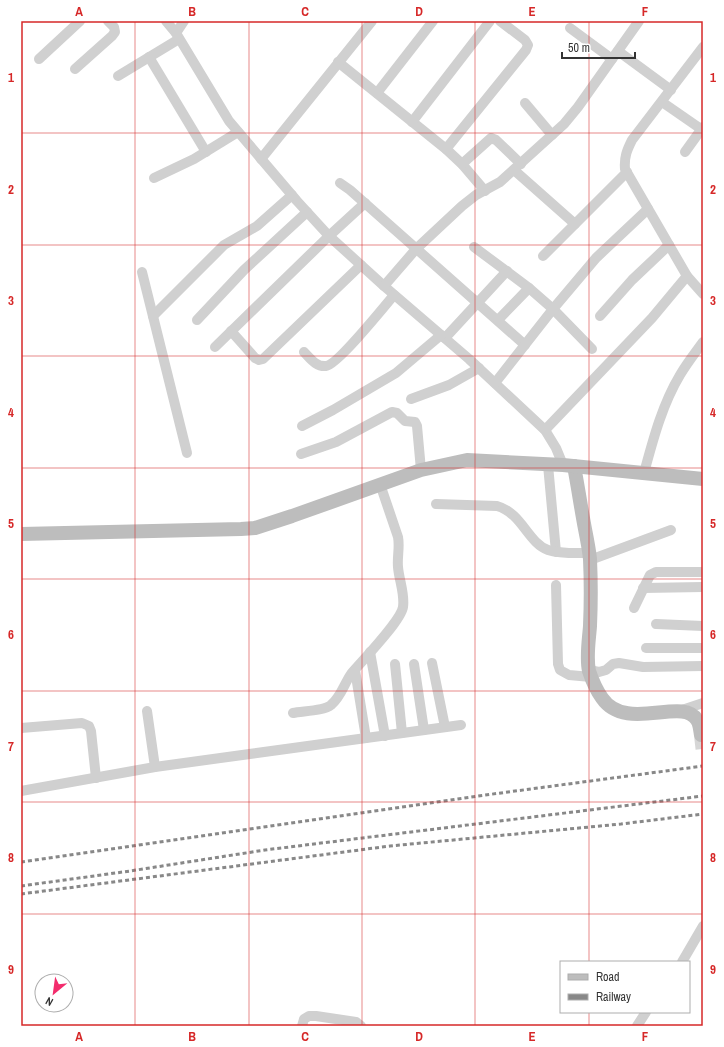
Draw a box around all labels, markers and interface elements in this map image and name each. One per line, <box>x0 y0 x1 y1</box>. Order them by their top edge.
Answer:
text: A <box>75 3 83 20</box>
text: B <box>188 3 196 20</box>
text: C <box>301 3 309 20</box>
text: D <box>415 3 423 20</box>
text: E <box>528 3 536 20</box>
text: F <box>642 3 649 20</box>
scale bar <box>562 34 635 60</box>
text: 50 m <box>568 40 590 56</box>
text: 1 <box>8 69 14 86</box>
text: 1 <box>710 69 716 86</box>
text: 2 <box>8 181 14 198</box>
text: 2 <box>710 181 716 198</box>
text: 3 <box>8 292 14 309</box>
text: 3 <box>710 292 716 309</box>
text: 4 <box>8 404 14 421</box>
text: 4 <box>710 404 716 421</box>
text: 5 <box>8 515 14 532</box>
text: 5 <box>710 515 716 532</box>
text: 6 <box>8 626 14 643</box>
text: 6 <box>710 626 716 643</box>
text: 7 <box>8 738 14 755</box>
text: 7 <box>710 738 716 755</box>
text: 8 <box>8 849 14 866</box>
text: 8 <box>710 849 716 866</box>
text: 9 <box>8 961 14 978</box>
legend <box>560 961 690 1013</box>
text: 9 <box>710 961 716 978</box>
text: Road <box>596 969 620 985</box>
north arrow <box>34 973 74 1013</box>
text: Railway <box>596 989 631 1005</box>
text: N <box>43 994 55 1009</box>
text: A <box>75 1028 83 1045</box>
text: B <box>188 1028 196 1045</box>
text: C <box>301 1028 309 1045</box>
text: D <box>415 1028 423 1045</box>
text: E <box>528 1028 536 1045</box>
text: F <box>642 1028 649 1045</box>

